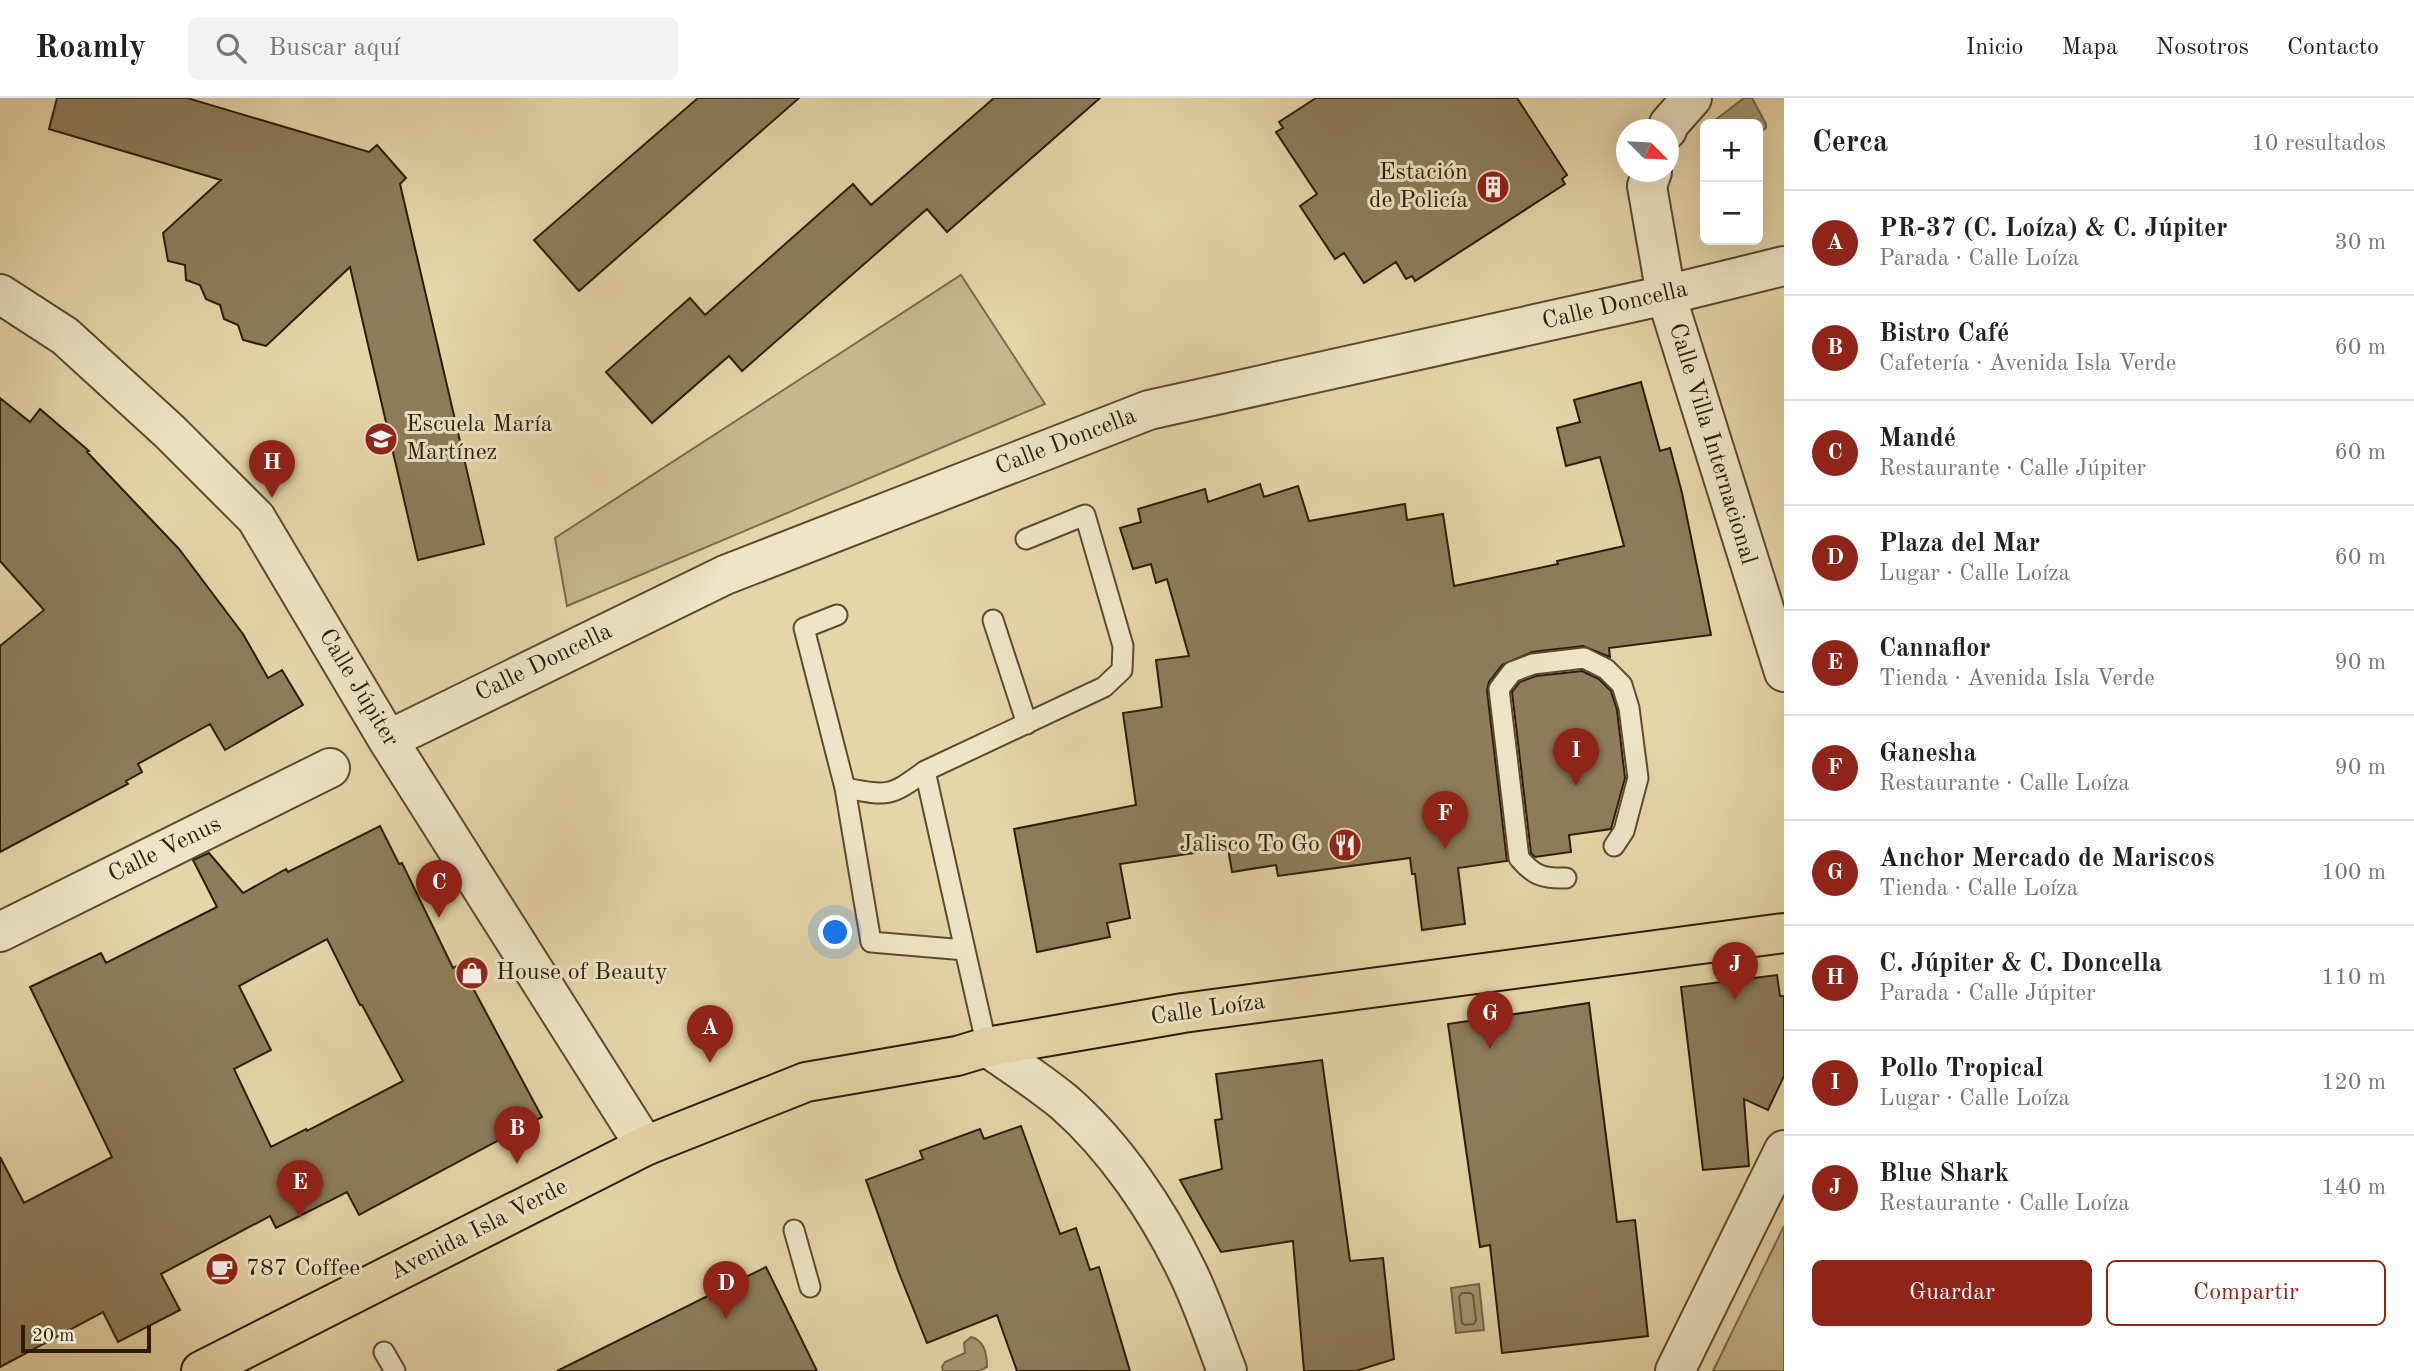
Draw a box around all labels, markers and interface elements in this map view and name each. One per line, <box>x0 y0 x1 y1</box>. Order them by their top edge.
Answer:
search box <box>188 17 678 80</box>
icon: search <box>212 29 250 67</box>
text: Roamly <box>35 32 146 65</box>
text: Buscar aquí <box>268 35 400 61</box>
text: Inicio <box>1966 36 2024 60</box>
text: Mapa <box>2062 36 2118 60</box>
text: Nosotros <box>2156 36 2249 60</box>
text: Contacto <box>2287 36 2379 60</box>
north arrow <box>1616 119 1679 182</box>
map controls <box>1700 119 1763 245</box>
button: + <box>1700 119 1763 182</box>
text: Cerca <box>1812 128 1888 158</box>
text: 10 resultados <box>2252 132 2386 155</box>
place label: Estación de Policía <box>1369 161 1468 213</box>
building icon: Estación de Policía <box>1474 168 1512 206</box>
button: − <box>1700 182 1763 245</box>
text: PR-37 (C. Loíza) & C. Júpiter <box>1879 216 2228 242</box>
text: A <box>1826 231 1844 254</box>
text: 30 m <box>2335 231 2386 254</box>
text: Parada · Calle Loíza <box>1879 247 2079 270</box>
street label: Calle Doncella <box>1540 278 1690 334</box>
street label: Calle Villa Internacional <box>1664 321 1760 567</box>
text: Bistro Café <box>1879 321 2009 347</box>
text: B <box>1827 336 1843 359</box>
text: 60 m <box>2335 336 2386 359</box>
text: Cafetería · Avenida Isla Verde <box>1879 352 2176 375</box>
street label: Calle Doncella <box>992 404 1140 480</box>
place label: Escuela María Martínez <box>406 413 553 465</box>
school or university icon: Escuela María Martínez <box>362 420 400 458</box>
text: Mandé <box>1879 426 1956 452</box>
pin: H <box>249 440 295 498</box>
text: C <box>1827 441 1843 464</box>
text: 60 m <box>2335 441 2386 464</box>
text: Restaurante · Calle Júpiter <box>1879 457 2146 480</box>
text: Plaza del Mar <box>1879 531 2040 557</box>
text: D <box>1826 546 1844 569</box>
text: 60 m <box>2335 546 2386 569</box>
text: Lugar · Calle Loíza <box>1879 562 2070 585</box>
street label: Calle Doncella <box>472 620 616 706</box>
street label: Calle Júpiter <box>314 625 403 751</box>
text: Cannaflor <box>1879 636 1991 662</box>
text: E <box>1827 651 1843 674</box>
text: 90 m <box>2335 651 2386 674</box>
text: Tienda · Avenida Isla Verde <box>1879 667 2155 690</box>
pin: I <box>1553 728 1599 786</box>
text: Ganesha <box>1879 741 1977 767</box>
text: F <box>1827 756 1843 779</box>
text: 90 m <box>2335 756 2386 779</box>
text: Restaurante · Calle Loíza <box>1879 772 2130 795</box>
pin: F <box>1422 791 1468 849</box>
street label: Calle Venus <box>105 812 225 888</box>
restaurant icon: Jalisco To Go <box>1326 826 1364 864</box>
place label: Jalisco To Go <box>1179 833 1320 857</box>
text: Anchor Mercado de Mariscos <box>1879 846 2214 872</box>
pin: C <box>416 860 462 918</box>
text: G <box>1827 861 1843 884</box>
text: 100 m <box>2321 861 2386 884</box>
text: Tienda · Calle Loíza <box>1879 877 2078 900</box>
your location <box>818 915 852 949</box>
pin: J <box>1712 942 1758 1000</box>
text: C. Júpiter & C. Doncella <box>1879 951 2162 977</box>
shop icon: House of Beauty <box>453 954 491 992</box>
place label: House of Beauty <box>496 961 668 985</box>
text: H <box>1826 966 1844 989</box>
text: 110 m <box>2321 966 2386 989</box>
text: Parada · Calle Júpiter <box>1879 982 2096 1005</box>
street label: Calle Loíza <box>1149 990 1267 1030</box>
pin: G <box>1467 991 1513 1049</box>
pin: A <box>687 1005 733 1063</box>
text: Pollo Tropical <box>1879 1056 2044 1082</box>
text: I <box>1830 1071 1840 1094</box>
text: 120 m <box>2321 1071 2386 1094</box>
text: Lugar · Calle Loíza <box>1879 1087 2070 1110</box>
pin: B <box>494 1106 540 1164</box>
pin: E <box>277 1160 323 1218</box>
text: Blue Shark <box>1879 1161 2009 1187</box>
street label: Avenida Isla Verde <box>386 1175 572 1285</box>
text: J <box>1829 1176 1841 1199</box>
text: 140 m <box>2321 1176 2386 1199</box>
text: Restaurante · Calle Loíza <box>1879 1192 2130 1215</box>
cafe icon: 787 Coffee <box>203 1250 241 1288</box>
place label: 787 Coffee <box>246 1257 360 1281</box>
button: Guardar <box>1812 1260 2092 1326</box>
button: Compartir <box>2106 1260 2386 1326</box>
pin: D <box>703 1261 749 1319</box>
scale bar <box>21 1322 150 1354</box>
text: 20 m <box>32 1327 74 1346</box>

